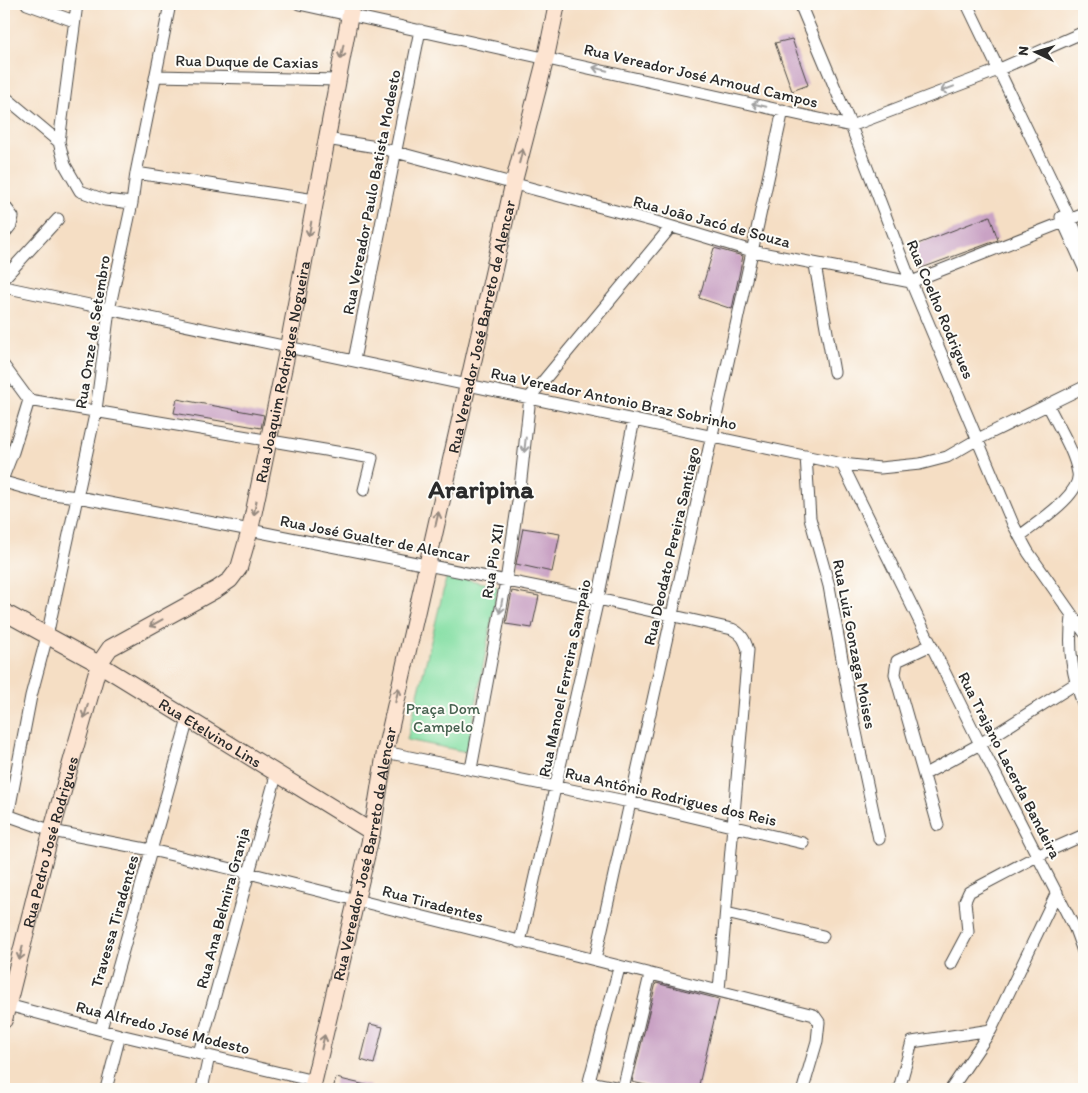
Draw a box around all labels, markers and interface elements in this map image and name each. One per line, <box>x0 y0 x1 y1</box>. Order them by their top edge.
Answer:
north arrow <box>1010 28 1060 78</box>
street label: Rua Vereador José Arnoud Campos <box>582 39 820 112</box>
one-way arrow <box>337 43 347 59</box>
text: N <box>1015 45 1032 56</box>
street label: Rua Duque de Caxias <box>175 51 319 72</box>
one-way arrow <box>593 64 609 73</box>
street label: Rua Vereador Paulo Batista Modesto <box>338 68 405 316</box>
one-way arrow <box>940 85 956 94</box>
one-way arrow <box>751 99 767 109</box>
one-way arrow <box>516 149 526 165</box>
street label: Rua João Jacó de Souza <box>631 191 793 252</box>
street label: Rua Vereador José Barreto de Alencar <box>444 198 519 455</box>
one-way arrow <box>304 220 314 236</box>
street label: Rua Coelho Rodrigues <box>903 237 978 382</box>
street label: Rua Onze de Setembro <box>71 254 114 410</box>
street label: Rua Joaquim Rodrigues Nogueira <box>251 259 314 485</box>
street label: Rua Vereador Antonio Braz Sobrinho <box>489 363 739 434</box>
one-way arrow <box>520 437 530 453</box>
street label: Rua Deodato Pereira Santiago <box>639 445 704 647</box>
district label: Araripina <box>427 473 534 505</box>
one-way arrow <box>249 500 259 516</box>
street label: Rua José Gualter de Alencar <box>278 511 472 566</box>
one-way arrow <box>433 512 442 528</box>
street label: Rua Pio XII <box>477 522 508 600</box>
street label: Rua Luiz Gonzaga Moises <box>829 558 880 731</box>
street label: Rua Manoel Ferreira Sampaio <box>534 577 595 779</box>
one-way arrow <box>496 598 506 614</box>
one-way arrow <box>148 618 163 628</box>
street label: Rua Trajano Lacerda Bandeira <box>954 669 1065 862</box>
one-way arrow <box>393 687 403 703</box>
street label: Rua Etelvino Lins <box>155 694 265 772</box>
park label: Praça Dom Campelo <box>406 699 481 736</box>
one-way arrow <box>80 703 90 719</box>
street label: Rua Vereador José Barreto de Alencar <box>329 724 401 983</box>
street label: Rua Pedro José Rodrigues <box>18 754 82 930</box>
street label: Rua Antônio Rodrigues dos Reis <box>563 763 778 830</box>
street label: Rua Ana Belmira Granja <box>192 825 253 991</box>
street label: Travessa Tiradentes <box>86 853 142 990</box>
street label: Rua Tiradentes <box>380 881 485 926</box>
one-way arrow <box>16 944 25 960</box>
street label: Rua Alfredo José Modesto <box>74 997 252 1058</box>
one-way arrow <box>319 1034 328 1050</box>

